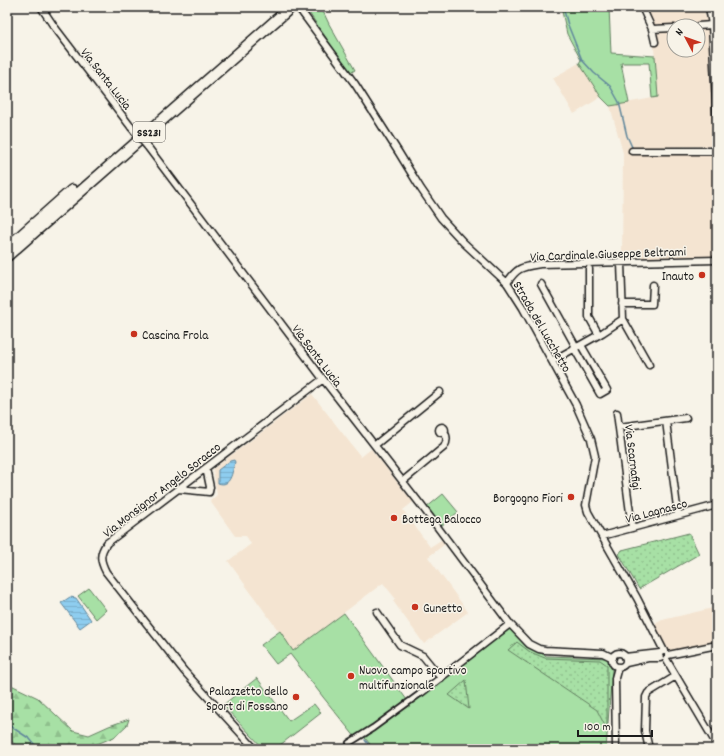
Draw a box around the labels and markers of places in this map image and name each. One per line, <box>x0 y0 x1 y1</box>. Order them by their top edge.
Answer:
place label: Inauto <box>662 268 694 287</box>
marker: Inauto <box>697 270 707 280</box>
place label: Cascina Frola <box>142 327 209 346</box>
marker: Cascina Frola <box>129 329 139 339</box>
place label: Borgogno Fiori <box>493 490 564 509</box>
marker: Borgogno Fiori <box>566 492 576 502</box>
place label: Bottega Balocco <box>402 511 482 530</box>
marker: Bottega Balocco <box>389 513 399 523</box>
place label: Gunetto <box>423 600 462 619</box>
marker: Gunetto <box>410 602 420 612</box>
place label: Nuovo campo sportivo multifunzionale <box>359 662 467 696</box>
marker: Nuovo campo sportivo multifunzionale <box>346 671 356 681</box>
place label: Palazzetto dello Sport di Fossano <box>206 683 288 717</box>
marker: Palazzetto dello Sport di Fossano <box>291 692 301 702</box>

